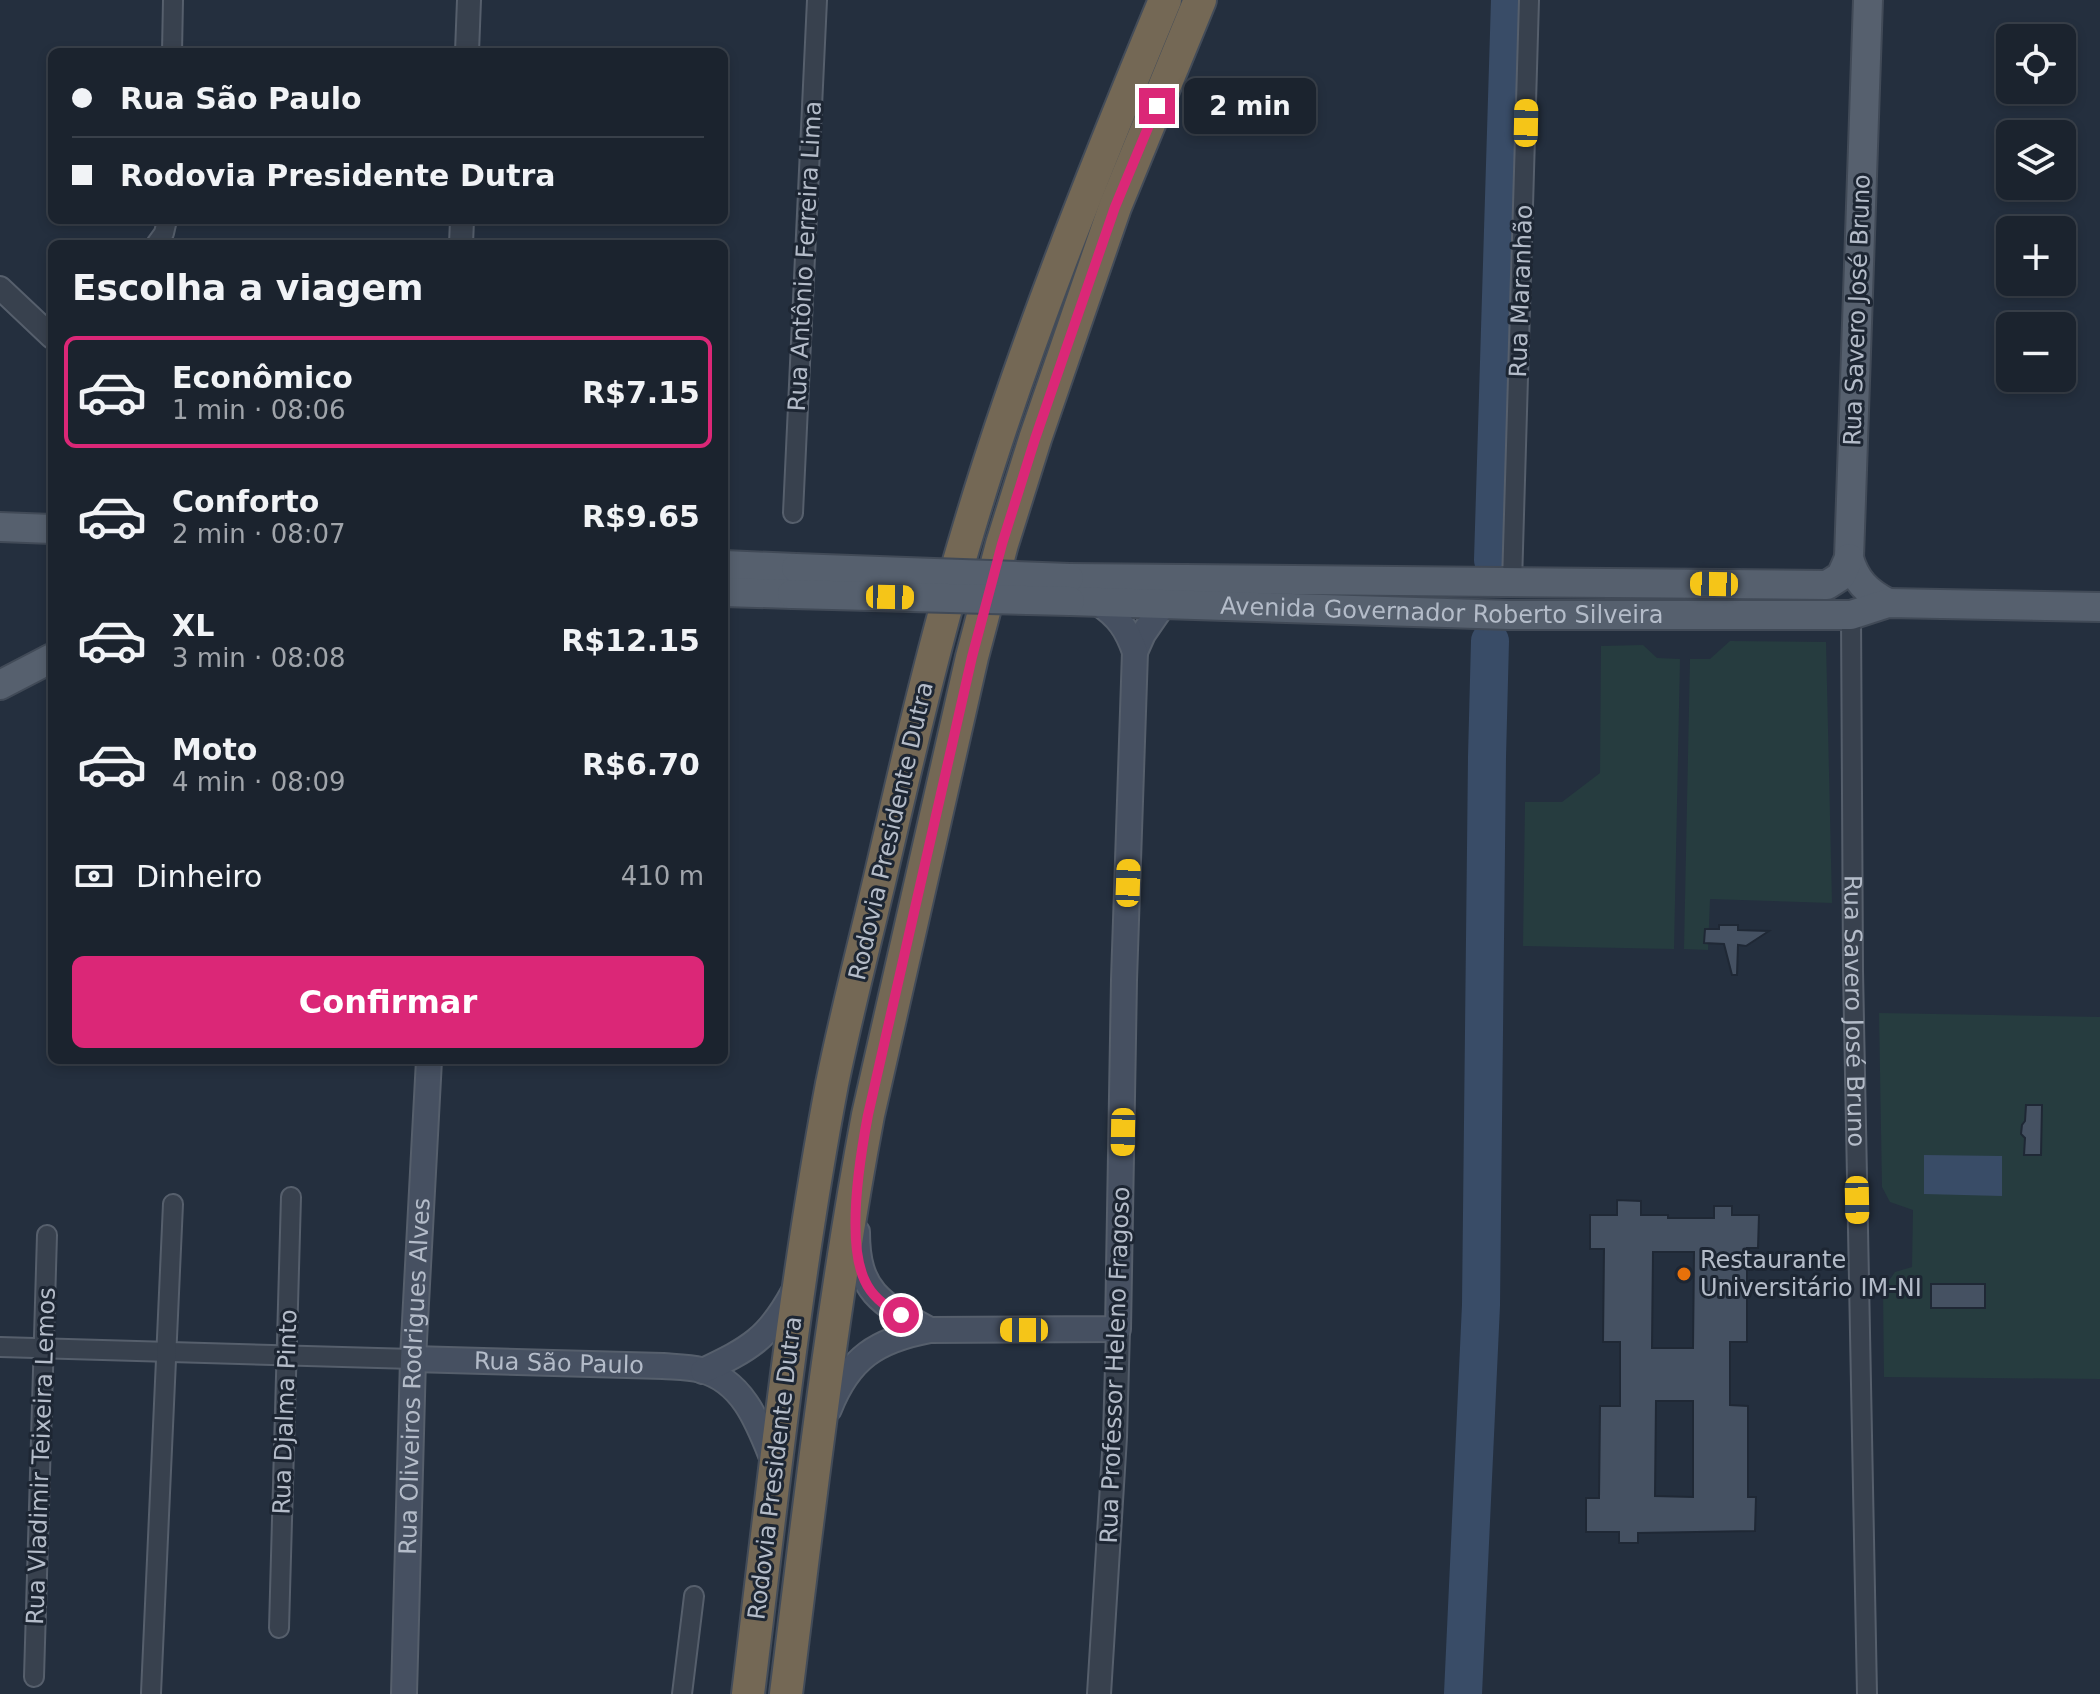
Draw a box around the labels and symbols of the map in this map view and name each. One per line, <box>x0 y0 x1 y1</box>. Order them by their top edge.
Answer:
callout: 2 min <box>1185 78 1317 134</box>
route end <box>1139 88 1175 124</box>
car <box>1514 99 1538 147</box>
street label: Rua Antônio Ferreira Lima <box>783 100 827 412</box>
street label: Rua Savero José Bruno <box>1838 174 1876 446</box>
street label: Rua Maranhão <box>1504 204 1538 378</box>
car <box>1690 572 1738 596</box>
car <box>866 585 914 609</box>
street label: Avenida Governador Roberto Silveira <box>1220 592 1663 629</box>
street label: Rodovia Presidente Dutra <box>843 679 939 983</box>
car <box>1115 859 1141 907</box>
street label: Rua Savero José Bruno <box>1838 875 1870 1147</box>
car <box>1111 1108 1135 1156</box>
car <box>1845 1176 1869 1224</box>
street label: Rua Professor Heleno Fragoso <box>1095 1186 1135 1544</box>
street label: Rua Oliveiros Rodrigues Alves <box>394 1197 436 1555</box>
place label: Restaurante Universitário IM-NI <box>1700 1246 1922 1302</box>
marker: Restaurante Universitário IM-NI <box>1675 1265 1693 1283</box>
street label: Rua Vladimir Teixeira Lemos <box>21 1287 61 1625</box>
route start <box>883 1297 919 1333</box>
street label: Rua Djalma Pinto <box>267 1309 303 1515</box>
street label: Rodovia Presidente Dutra <box>742 1315 808 1621</box>
car <box>1000 1318 1048 1342</box>
street label: Rua São Paulo <box>473 1347 644 1379</box>

